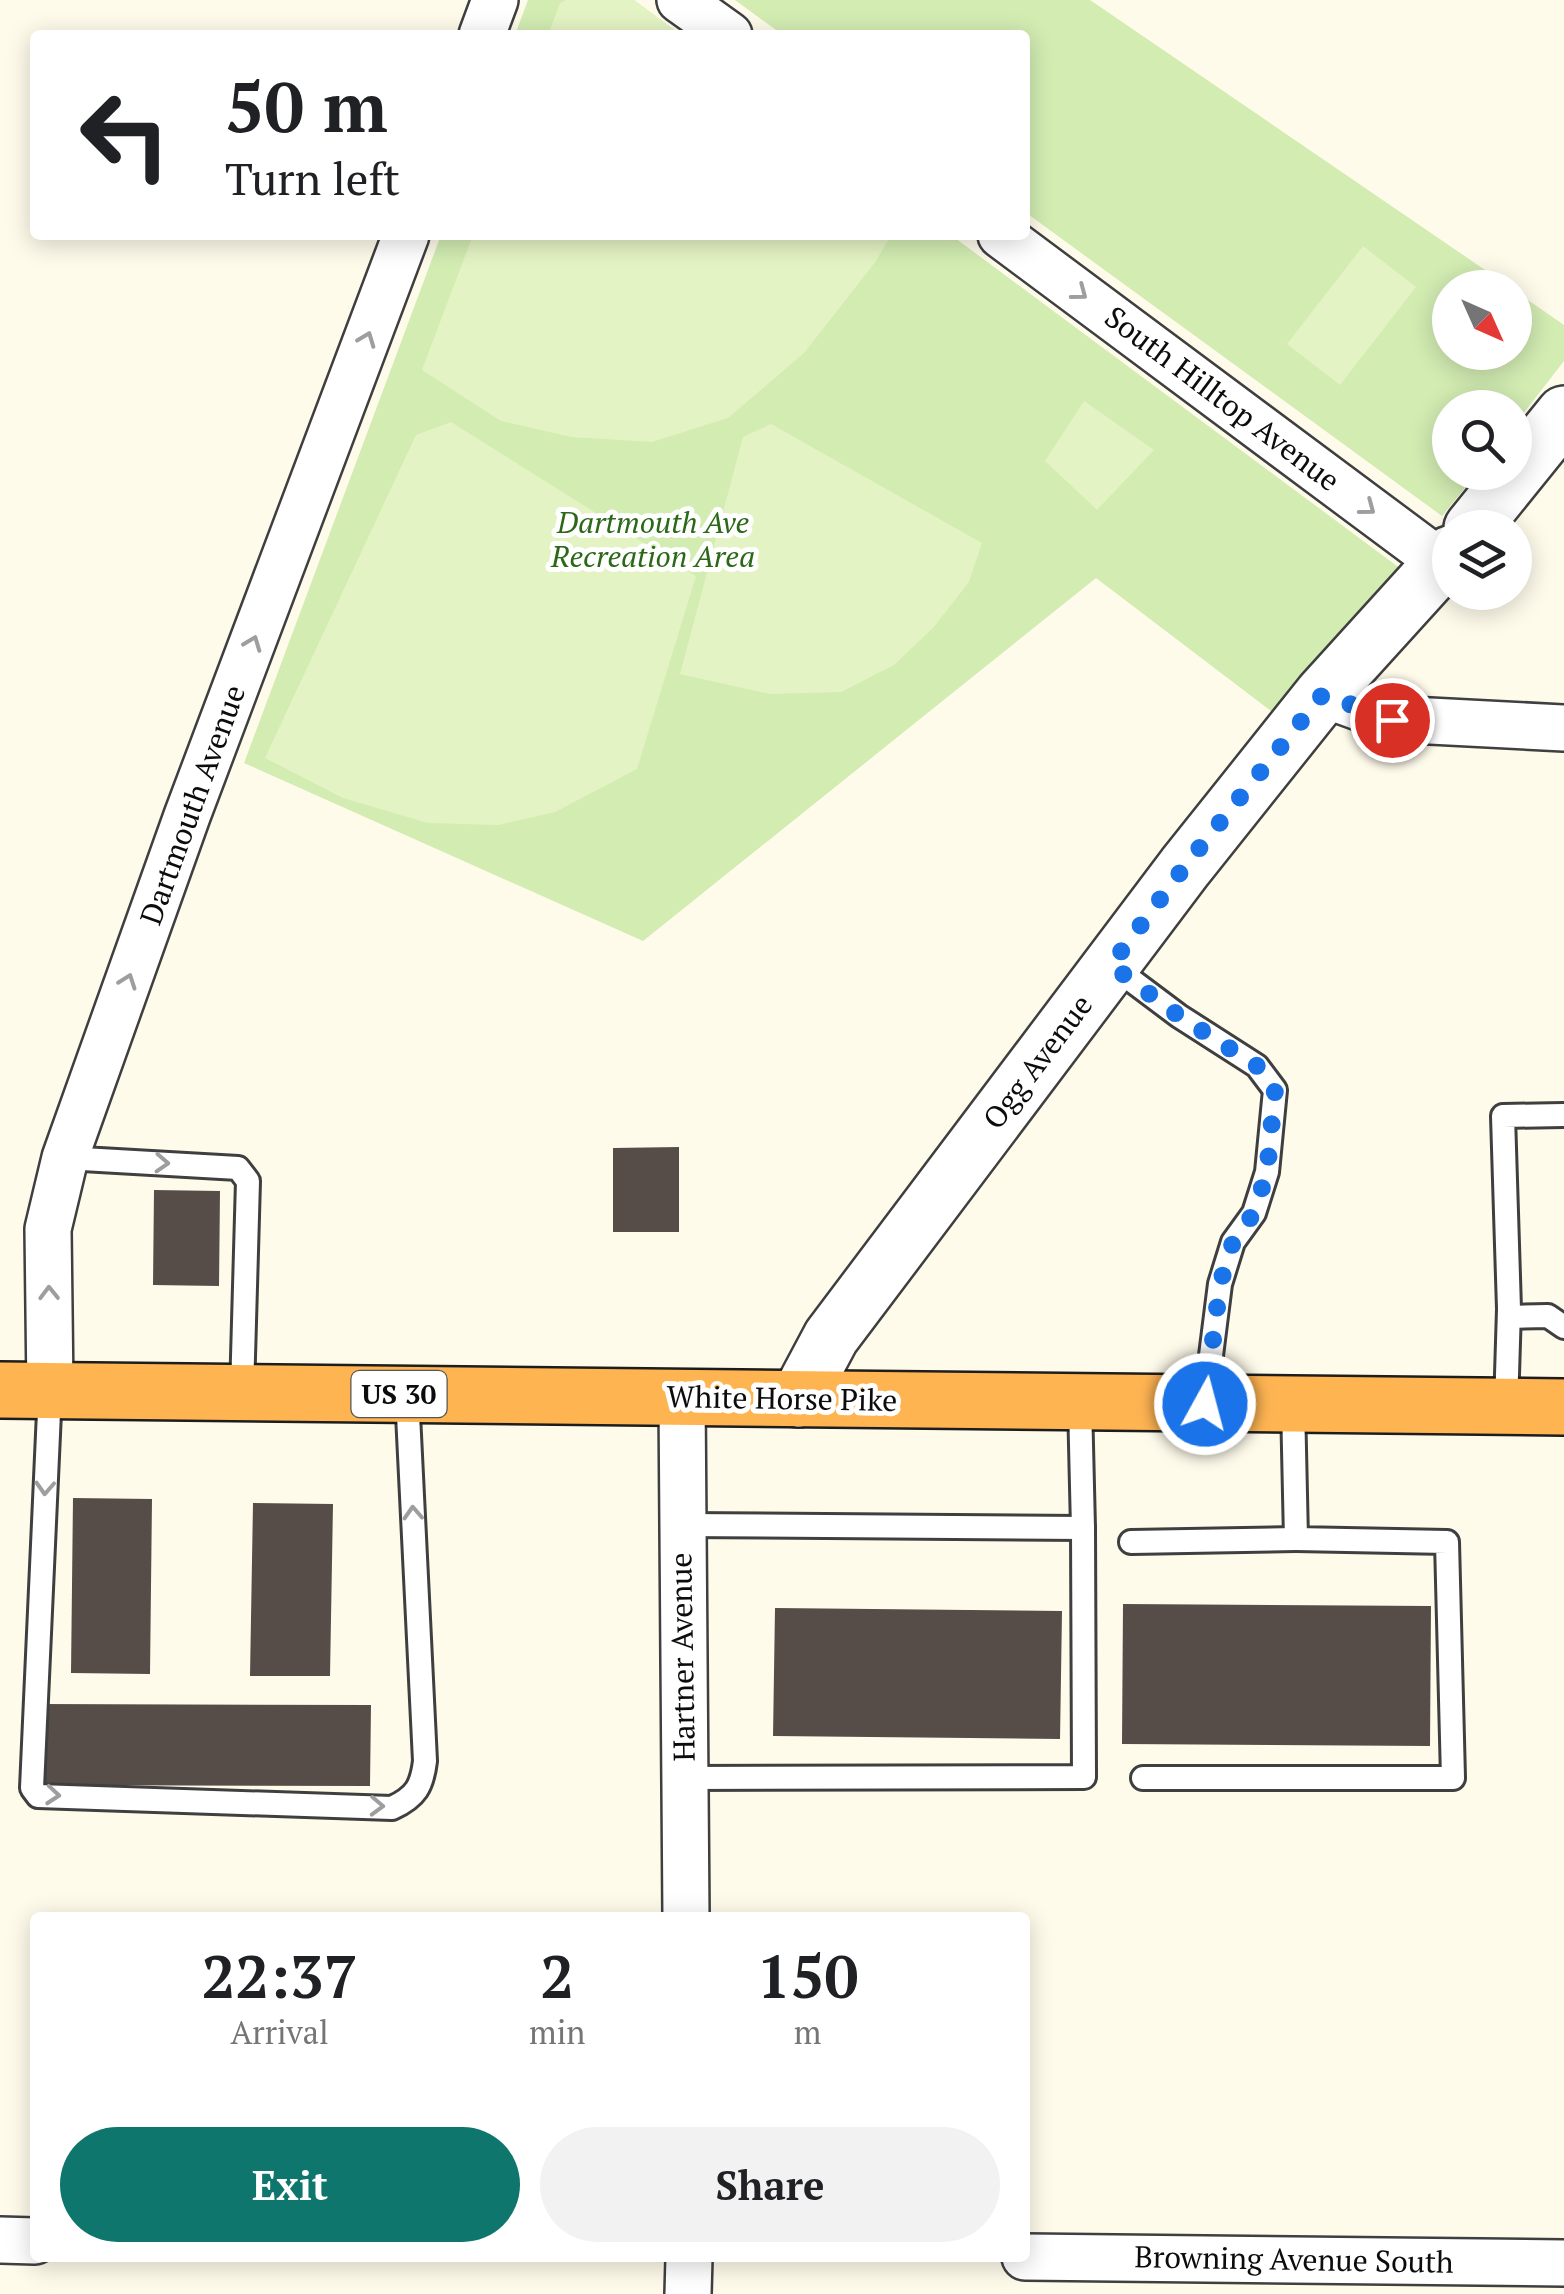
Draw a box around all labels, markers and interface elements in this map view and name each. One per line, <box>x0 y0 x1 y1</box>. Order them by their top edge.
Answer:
text: 50 m <box>225 59 388 152</box>
icon: left <box>60 70 190 200</box>
text: Turn left <box>225 148 400 208</box>
north arrow <box>1432 270 1532 370</box>
map controls <box>1432 270 1532 610</box>
one-way arrow <box>1068 281 1087 300</box>
street label: South Hilltop Avenue <box>1097 297 1348 500</box>
one-way arrow <box>355 331 375 349</box>
button: search <box>1432 390 1532 490</box>
one-way arrow <box>1357 497 1375 514</box>
park label: Dartmouth Ave Recreation Area <box>550 502 755 576</box>
button: layers <box>1432 510 1532 610</box>
one-way arrow <box>241 635 261 653</box>
pin <box>1350 678 1435 763</box>
street label: Dartmouth Avenue <box>130 679 254 930</box>
icon: arrive <box>1365 693 1420 748</box>
one-way arrow <box>117 973 137 990</box>
street label: Ogg Avenue <box>973 986 1101 1137</box>
one-way arrow <box>155 1152 171 1173</box>
one-way arrow <box>38 1284 60 1300</box>
position arrow <box>1153 1352 1257 1456</box>
road number: US 30 <box>352 1371 446 1417</box>
street label: White Horse Pike <box>666 1376 898 1420</box>
one-way arrow <box>35 1480 56 1496</box>
one-way arrow <box>403 1505 424 1521</box>
street label: Hartner Avenue <box>660 1552 704 1762</box>
one-way arrow <box>45 1784 61 1806</box>
one-way arrow <box>370 1796 385 1817</box>
text: 22:37 <box>201 1936 358 2015</box>
text: 2 <box>540 1936 574 2015</box>
text: 150 <box>757 1936 859 2015</box>
text: Arrival <box>231 2011 329 2053</box>
text: min <box>529 2011 585 2053</box>
text: m <box>794 2011 821 2053</box>
button: Exit <box>60 2127 520 2242</box>
button: Share <box>540 2127 1000 2242</box>
street label: Browning Avenue South <box>1134 2236 1454 2282</box>

